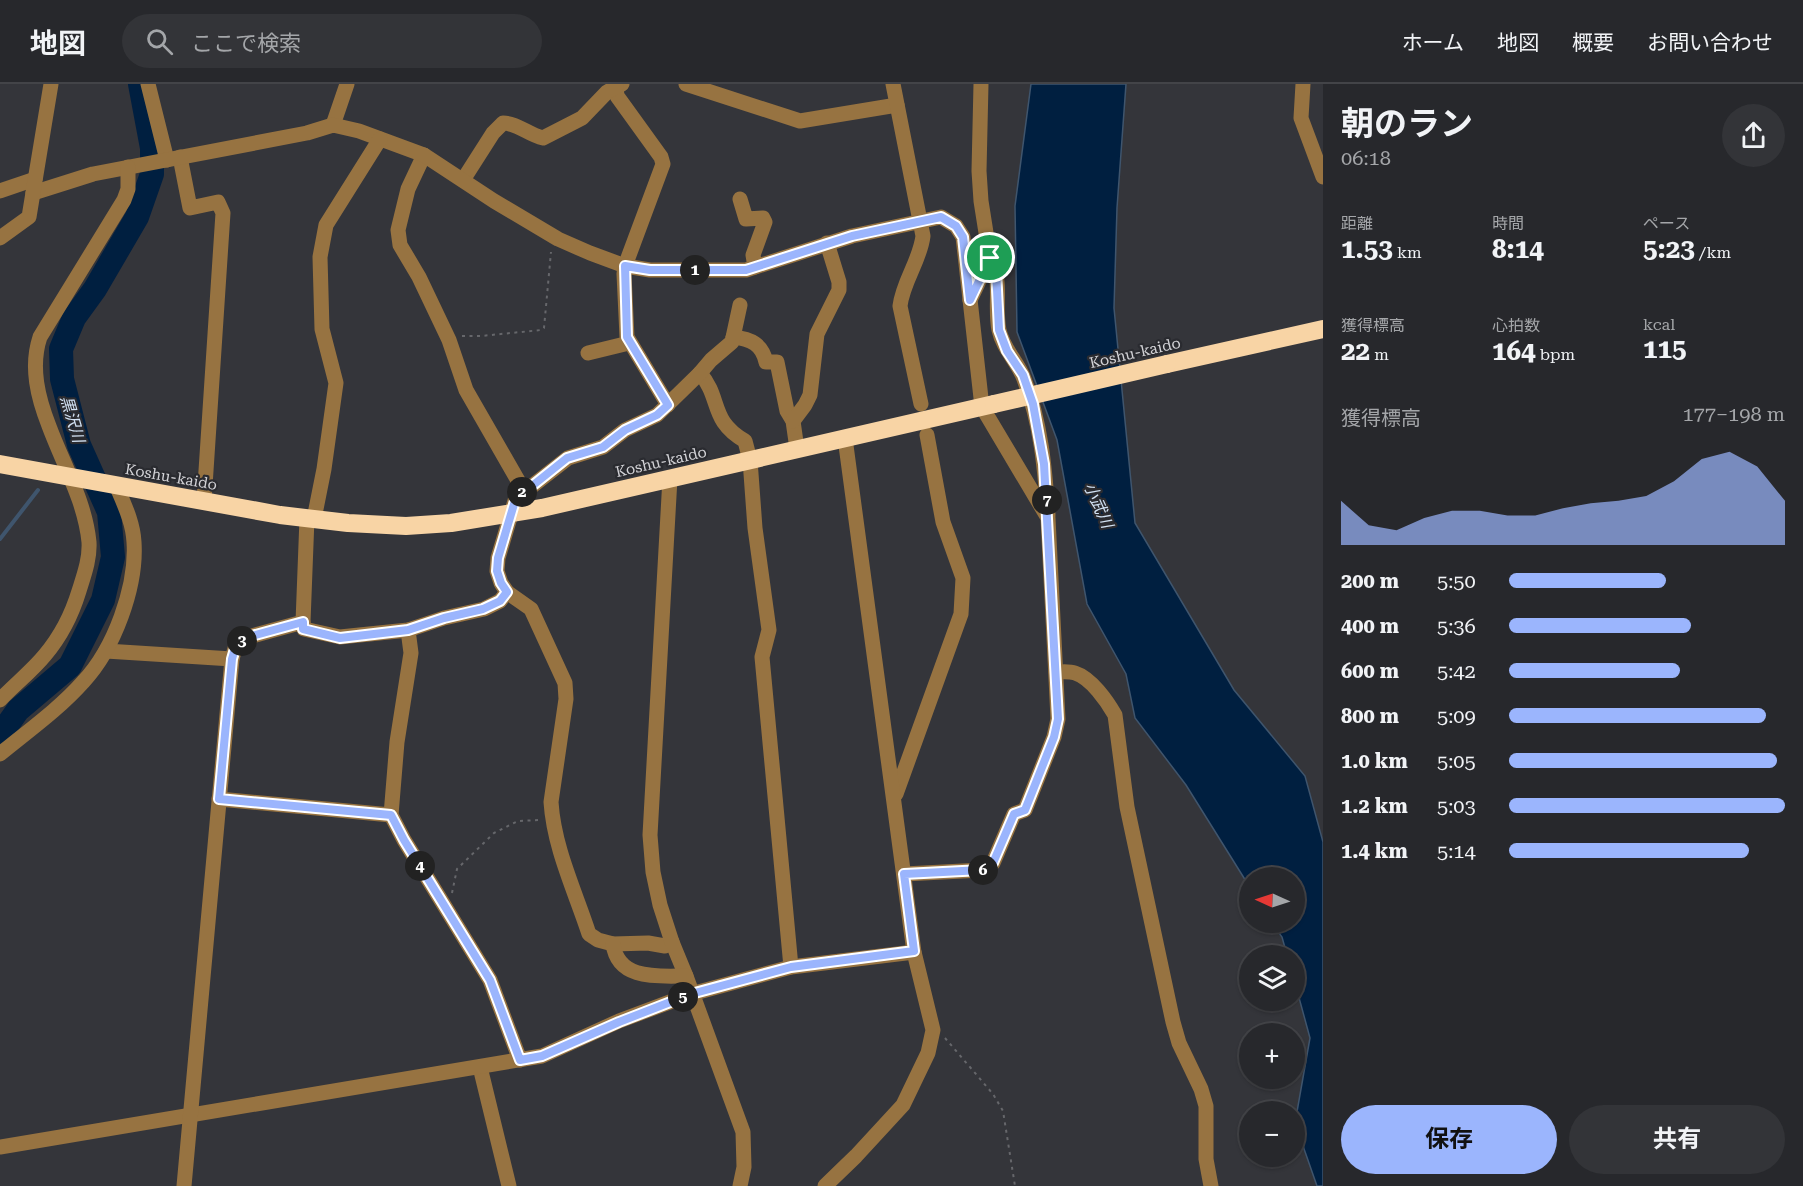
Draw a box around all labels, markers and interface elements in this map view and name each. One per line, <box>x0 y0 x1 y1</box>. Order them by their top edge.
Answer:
search box <box>122 14 542 68</box>
icon: search <box>143 25 176 58</box>
text: 地図 <box>30 27 86 60</box>
text: ここで検索 <box>191 31 301 56</box>
text: ホーム <box>1402 31 1464 55</box>
text: 地図 <box>1497 31 1539 55</box>
text: 概要 <box>1572 31 1614 55</box>
text: お問い合わせ <box>1647 31 1773 55</box>
text: 朝のラン <box>1341 104 1473 143</box>
button: share <box>1722 104 1785 167</box>
text: 06:18 <box>1341 146 1391 170</box>
text: 距離 <box>1341 214 1373 233</box>
text: 時間 <box>1492 214 1524 233</box>
text: ペース <box>1643 214 1690 233</box>
pin <box>964 232 1015 283</box>
text: 1.53 <box>1341 234 1393 264</box>
text: 8:14 <box>1492 234 1544 264</box>
text: 5:23 <box>1643 234 1695 264</box>
icon: arrive <box>973 241 1006 274</box>
text: km <box>1393 243 1422 262</box>
text: /km <box>1695 243 1731 262</box>
pin: 1 <box>680 255 710 285</box>
text: 1 <box>691 260 699 279</box>
text: kcal <box>1643 315 1675 334</box>
text: 獲得標高 <box>1341 316 1405 335</box>
text: 心拍数 <box>1492 316 1540 335</box>
street label: Koshu-kaido <box>1088 334 1182 372</box>
text: 115 <box>1643 334 1687 364</box>
text: 22 <box>1341 336 1370 366</box>
text: 164 <box>1492 336 1536 366</box>
text: m <box>1370 345 1389 364</box>
text: bpm <box>1536 345 1575 364</box>
water label: 黒沢川 <box>57 393 89 447</box>
text: 177–198 m <box>1682 402 1785 426</box>
text: 獲得標高 <box>1341 406 1421 430</box>
street label: Koshu-kaido <box>614 443 708 481</box>
street label: Koshu-kaido <box>124 460 218 494</box>
pin: 2 <box>507 477 537 507</box>
water label: 小武川 <box>1080 479 1118 533</box>
text: 2 <box>518 482 526 501</box>
pin: 7 <box>1032 485 1062 515</box>
text: 7 <box>1043 490 1051 509</box>
text: 200 m <box>1341 569 1399 593</box>
text: 5:50 <box>1437 569 1476 593</box>
text: 400 m <box>1341 614 1399 638</box>
text: 5:36 <box>1437 614 1476 638</box>
pin: 3 <box>227 626 257 656</box>
text: 3 <box>238 631 246 650</box>
text: 600 m <box>1341 659 1399 683</box>
text: 5:42 <box>1437 659 1476 683</box>
text: 800 m <box>1341 704 1399 728</box>
text: 5:09 <box>1437 704 1476 728</box>
text: 1.0 km <box>1341 749 1408 773</box>
text: 5:05 <box>1437 749 1476 773</box>
text: 1.2 km <box>1341 794 1408 818</box>
text: 5:03 <box>1437 794 1476 818</box>
text: 1.4 km <box>1341 839 1408 863</box>
text: 5:14 <box>1437 839 1476 863</box>
pin: 4 <box>405 851 435 881</box>
pin: 6 <box>968 855 998 885</box>
text: 4 <box>416 856 424 875</box>
text: 6 <box>979 860 987 879</box>
north arrow <box>1239 867 1305 933</box>
map controls <box>1239 867 1305 1167</box>
button: layers <box>1239 945 1305 1011</box>
pin: 5 <box>668 982 698 1012</box>
text: 5 <box>679 987 687 1006</box>
button: + <box>1239 1023 1305 1089</box>
button: − <box>1239 1101 1305 1167</box>
button: 保存 <box>1341 1105 1557 1174</box>
button: 共有 <box>1569 1105 1785 1174</box>

